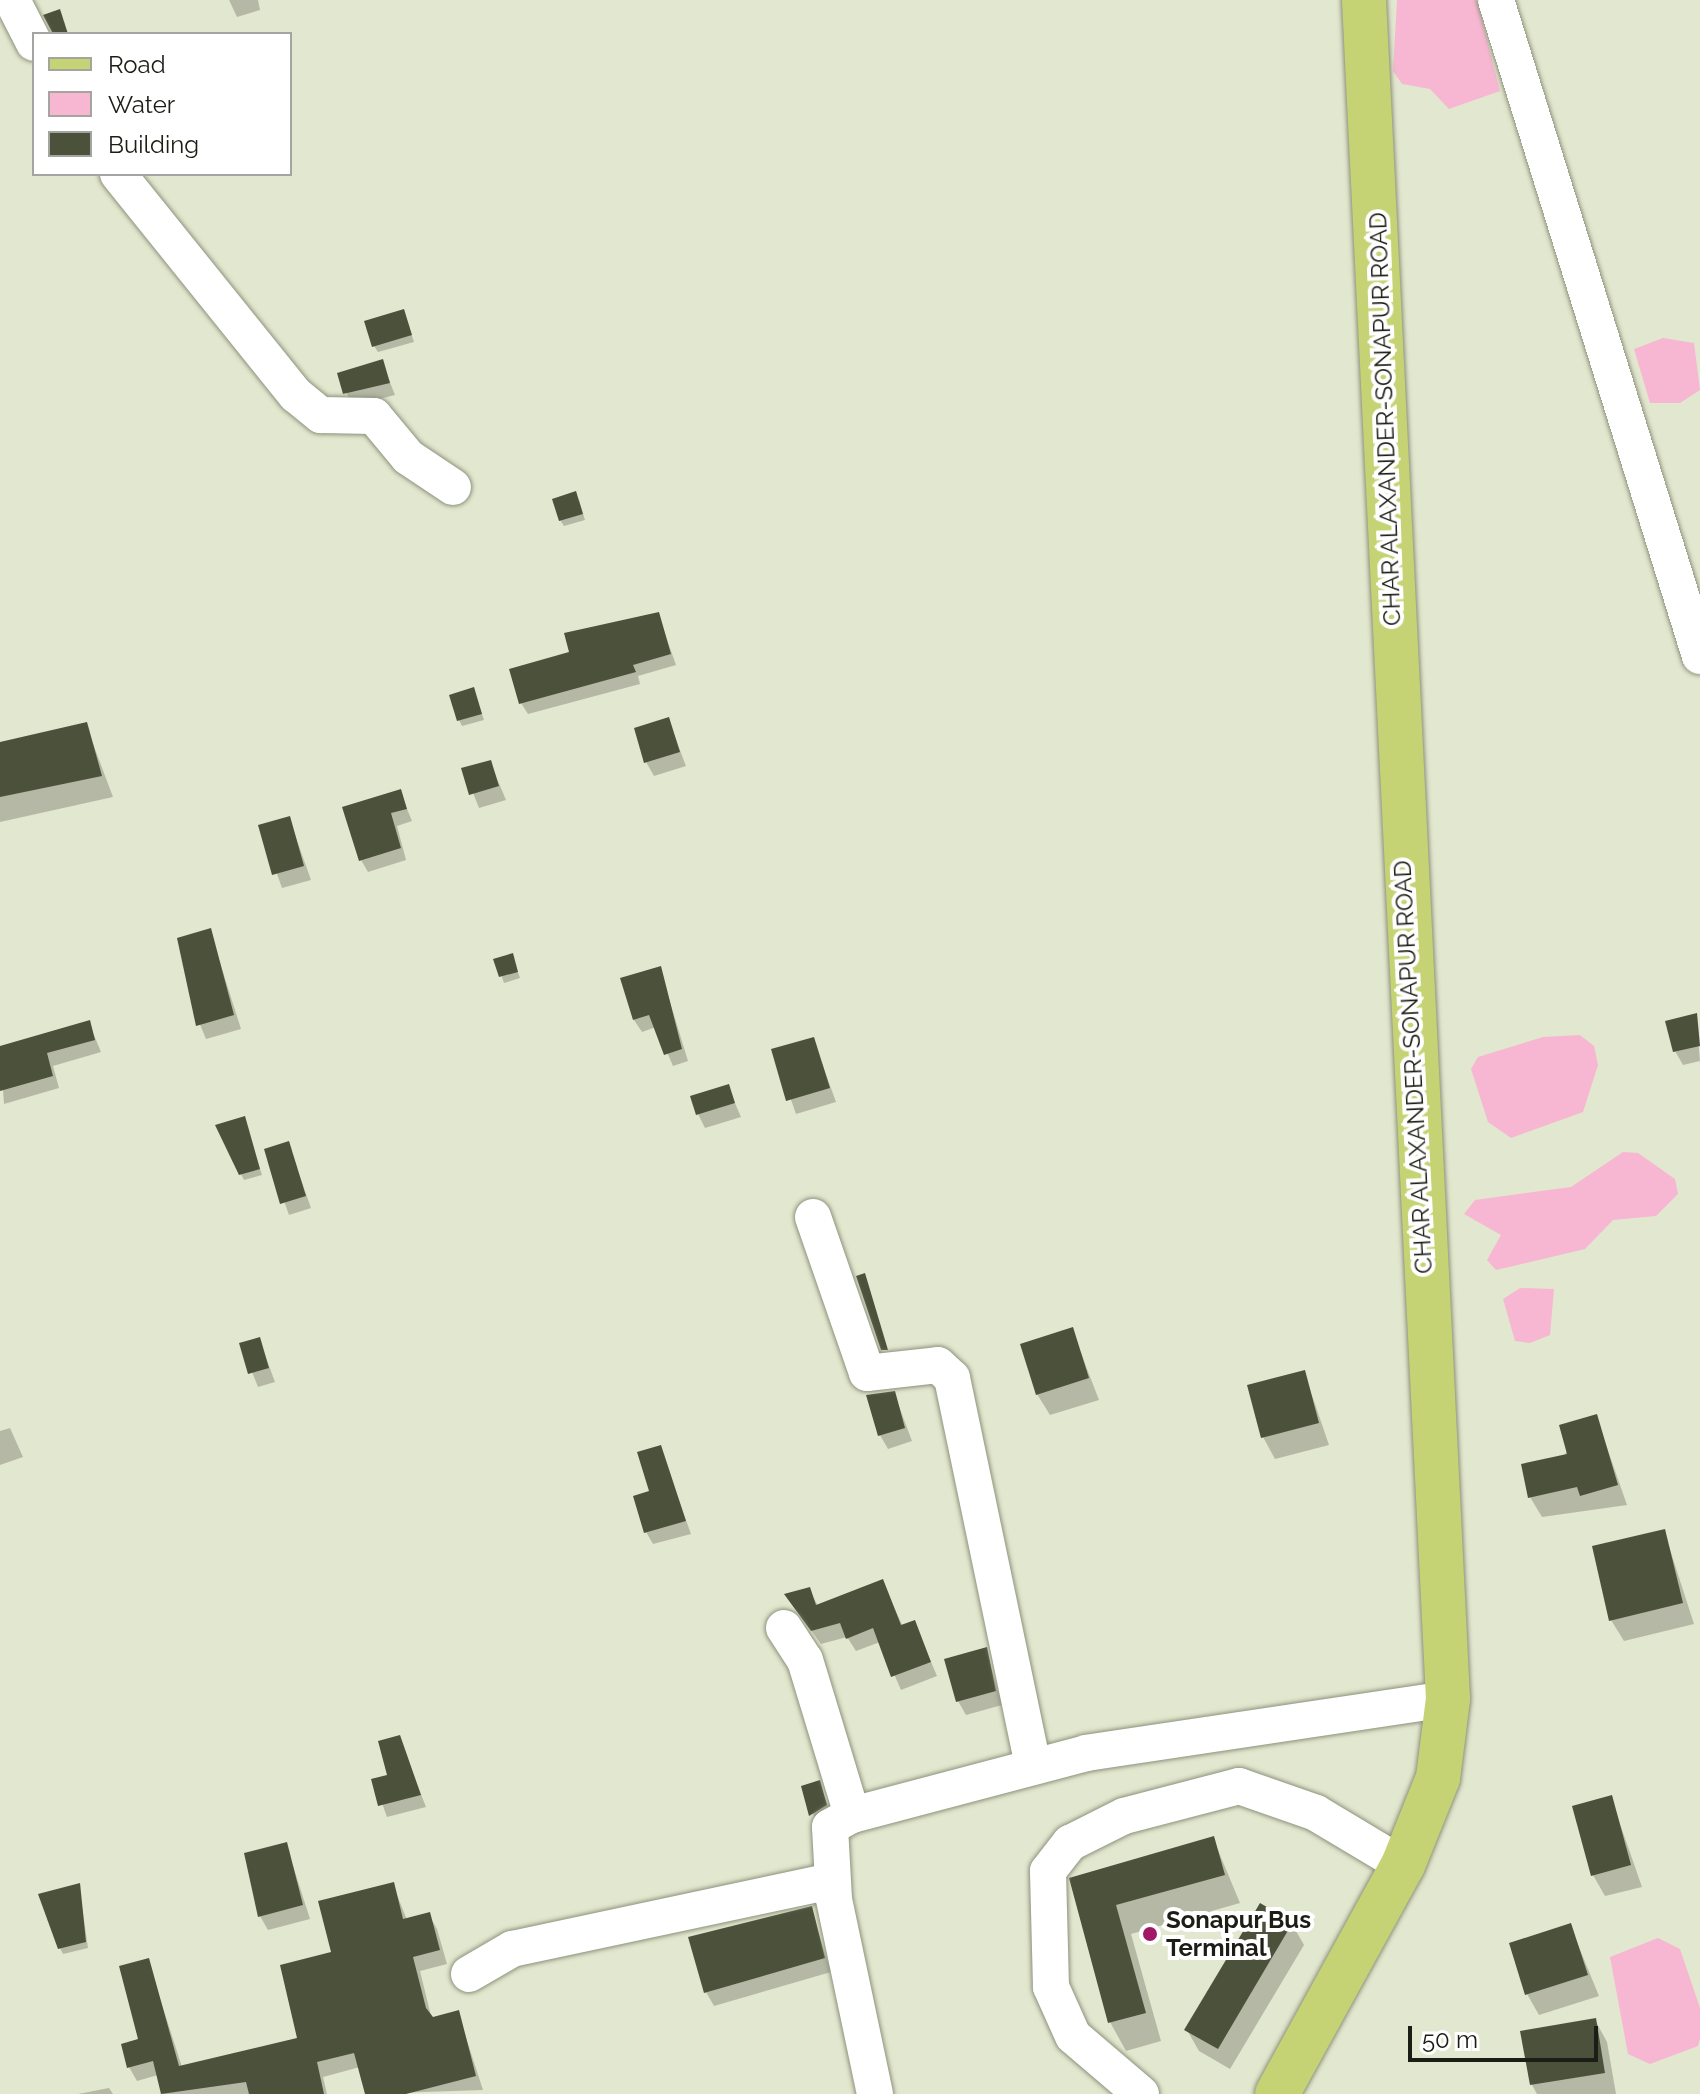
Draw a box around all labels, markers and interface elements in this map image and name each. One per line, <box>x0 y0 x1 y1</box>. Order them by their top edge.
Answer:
legend <box>32 32 292 176</box>
text: Road <box>108 50 166 79</box>
text: Water <box>108 90 175 119</box>
text: Building <box>108 130 199 159</box>
street label: CHAR ALAXANDER-SONAPUR ROAD <box>1363 211 1407 627</box>
street label: CHAR ALAXANDER-SONAPUR ROAD <box>1388 859 1438 1275</box>
place label: Sonapur Bus Terminal <box>1166 1906 1312 1962</box>
marker: Sonapur Bus Terminal <box>1141 1925 1159 1943</box>
scale bar <box>1412 2010 1602 2060</box>
text: 50 m <box>1422 2025 1478 2054</box>

